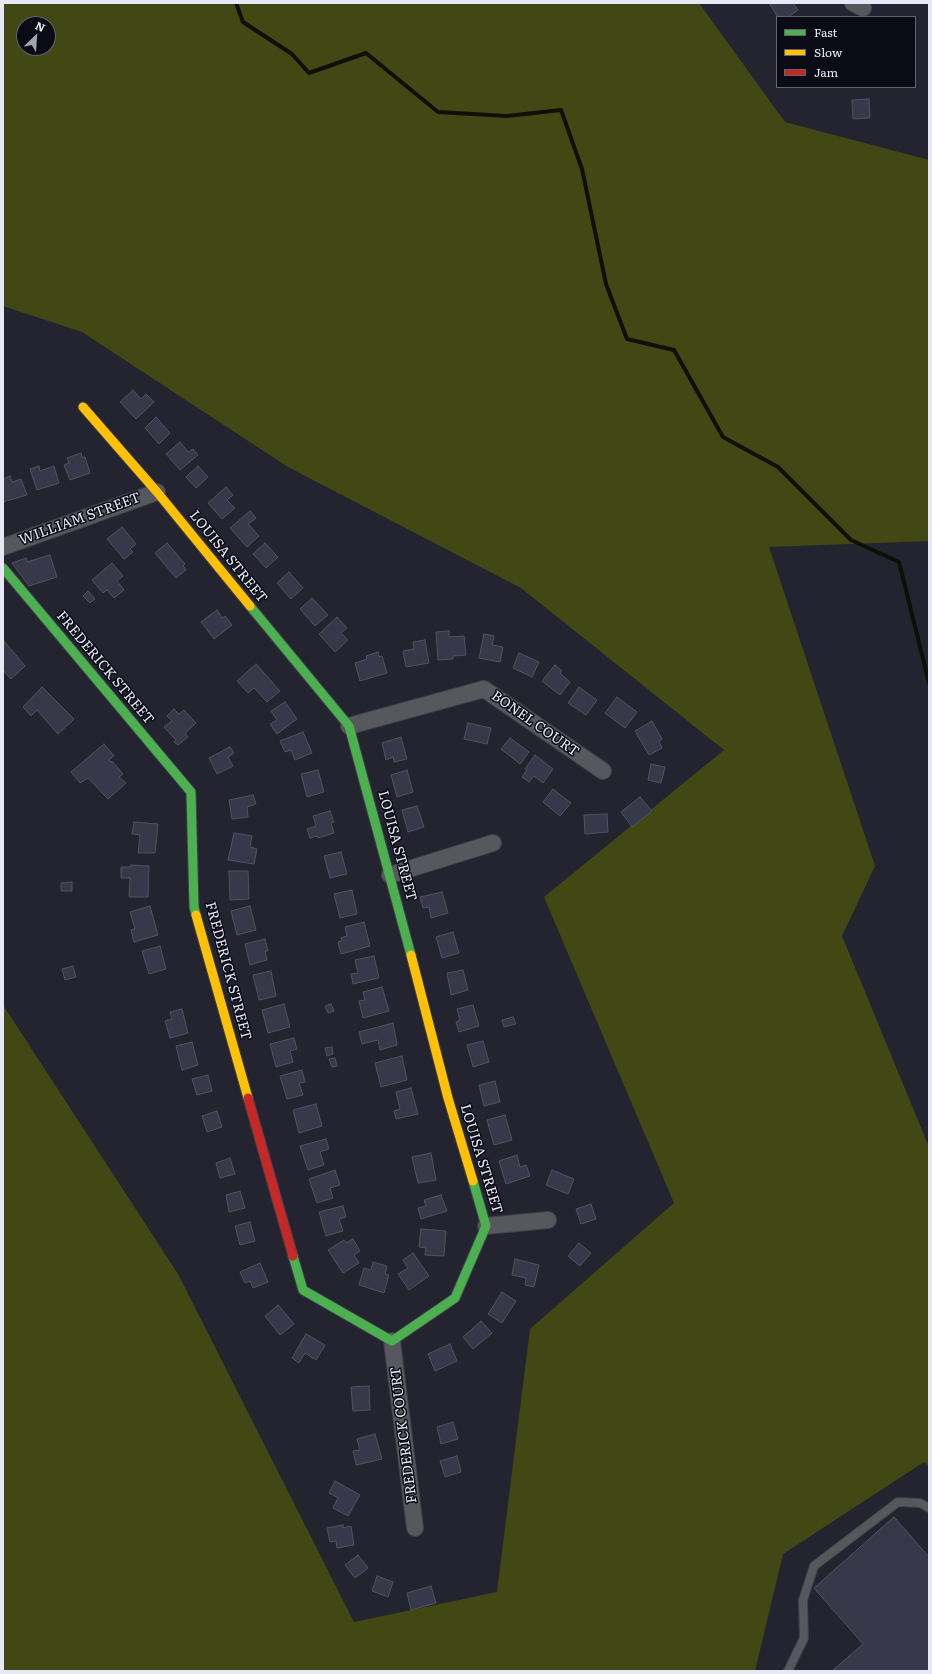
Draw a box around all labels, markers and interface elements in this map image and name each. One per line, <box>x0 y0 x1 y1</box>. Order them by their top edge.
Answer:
north arrow <box>16 16 56 56</box>
legend <box>776 16 916 88</box>
text: N <box>33 17 48 35</box>
text: Fast <box>814 23 837 41</box>
text: Slow <box>814 43 842 61</box>
text: Jam <box>814 63 838 81</box>
street label: WILLIAM STREET <box>17 489 143 549</box>
street label: LOUISA STREET <box>186 507 270 607</box>
street label: FREDERICK STREET <box>53 608 157 728</box>
street label: BONEL COURT <box>488 688 582 760</box>
street label: LOUISA STREET <box>374 789 420 903</box>
street label: FREDERICK STREET <box>201 900 255 1042</box>
street label: LOUISA STREET <box>456 1102 506 1216</box>
street label: FREDERICK COURT <box>387 1366 421 1504</box>

